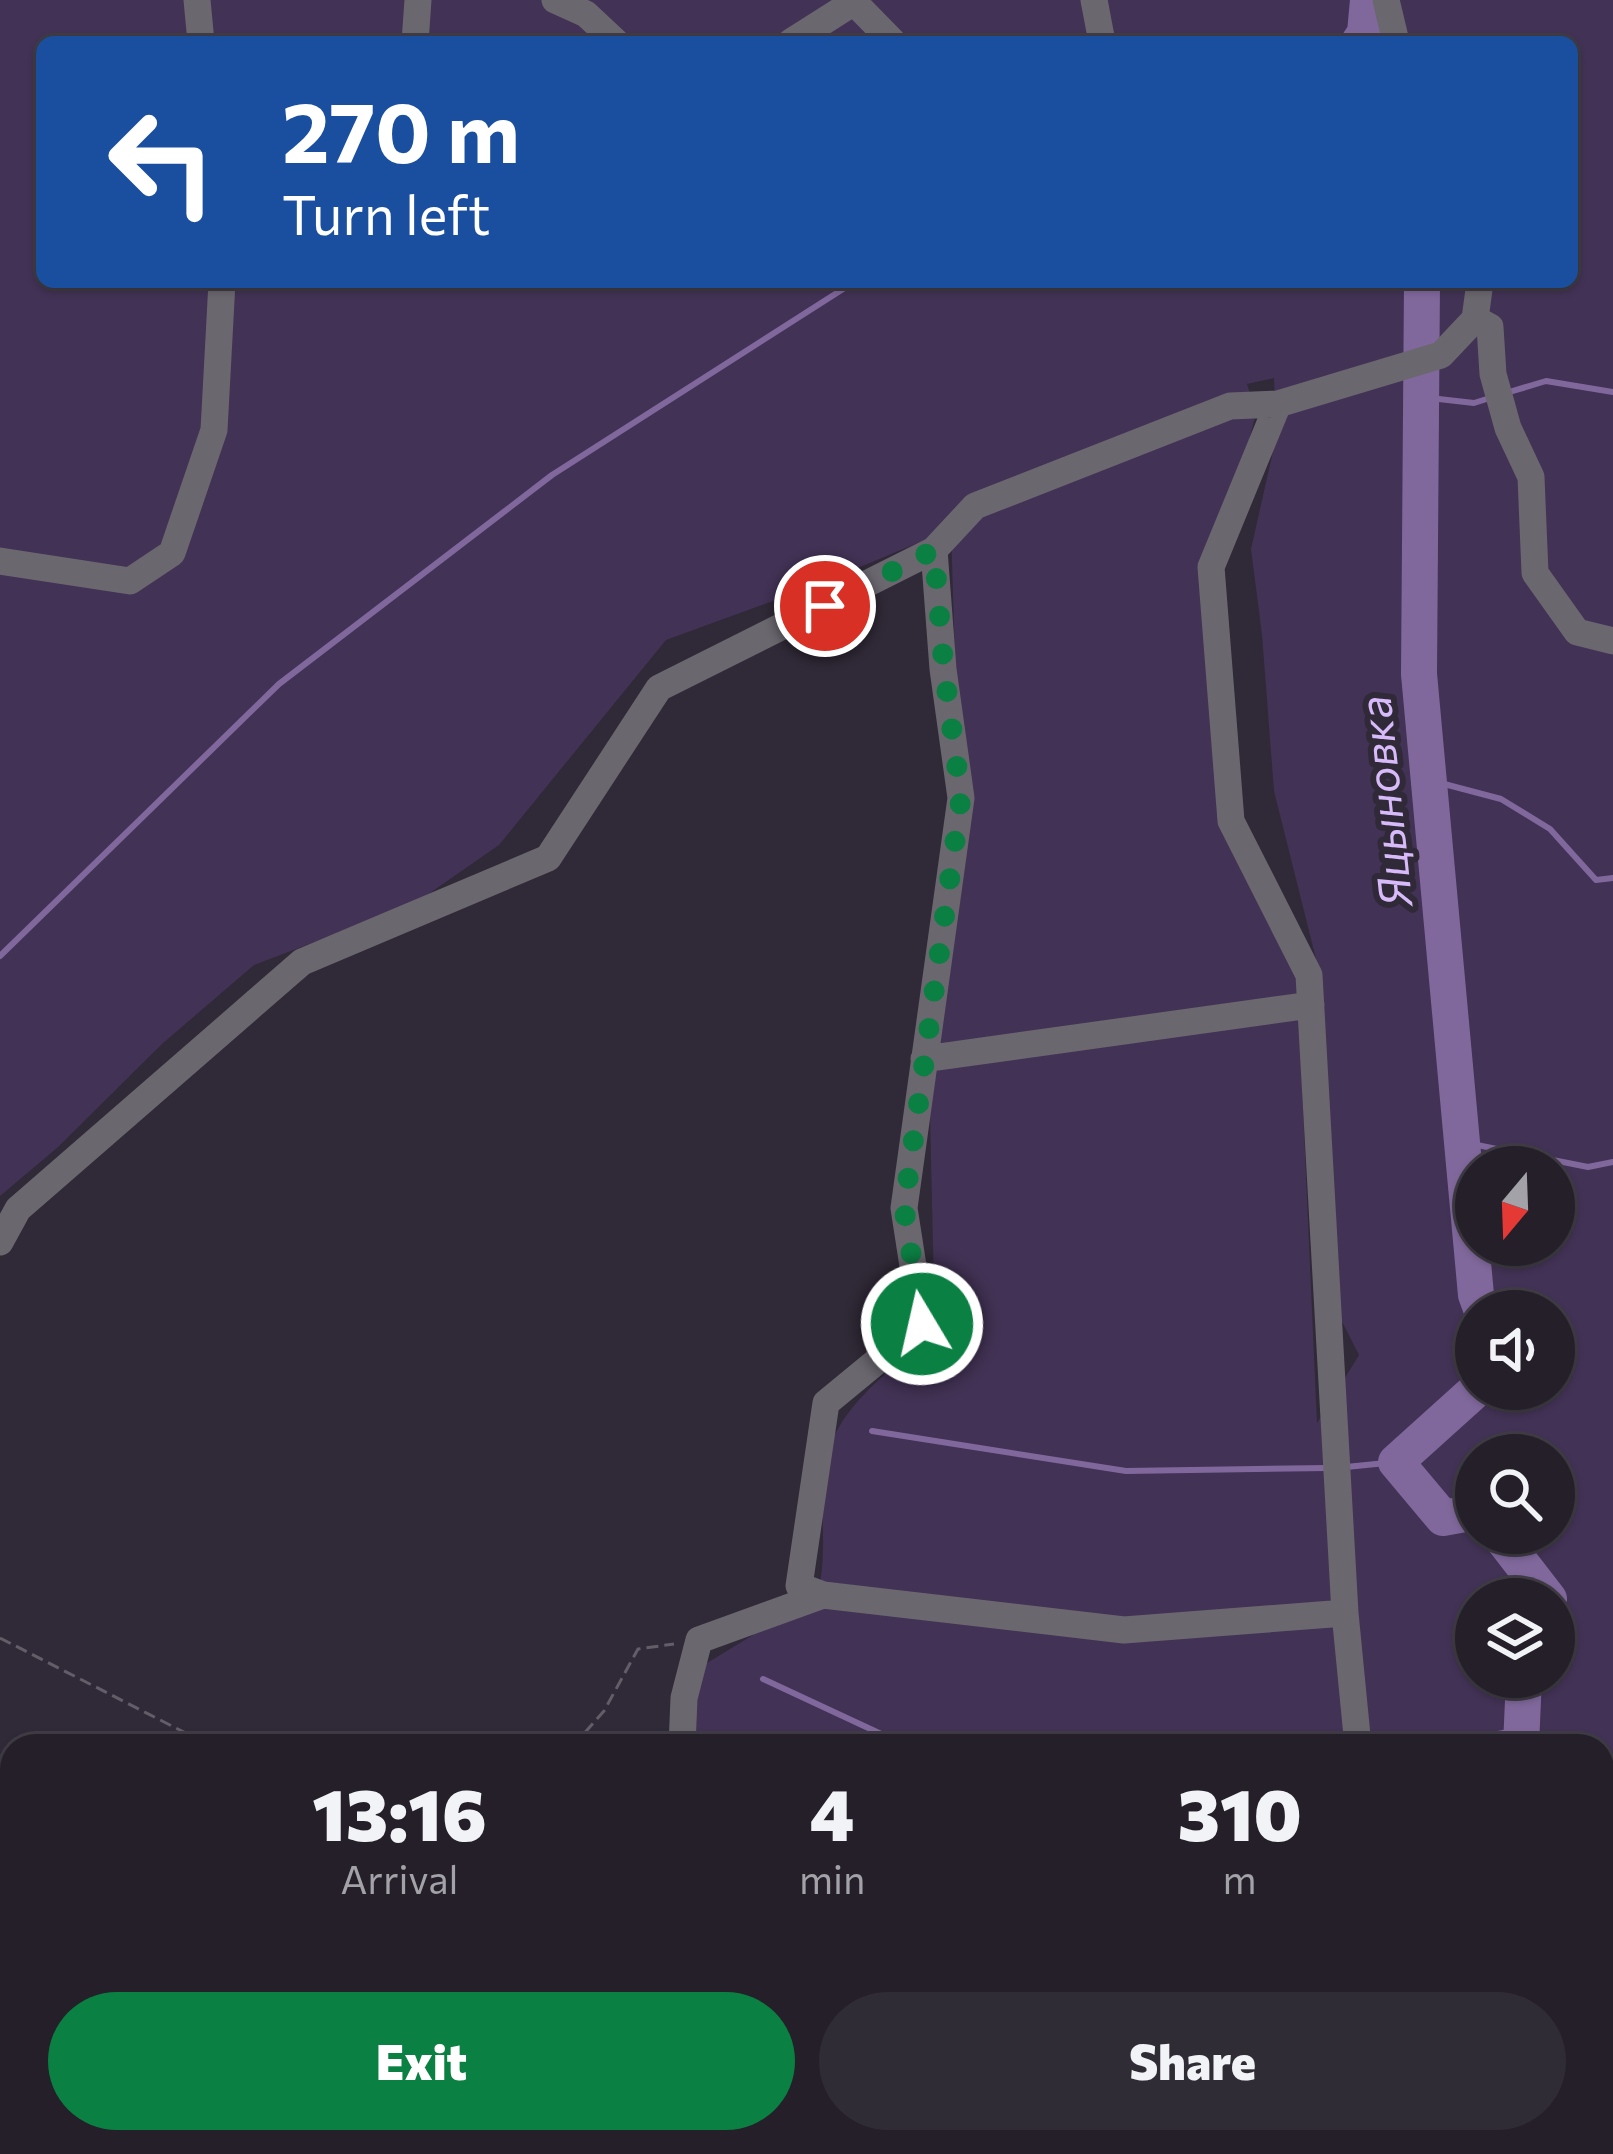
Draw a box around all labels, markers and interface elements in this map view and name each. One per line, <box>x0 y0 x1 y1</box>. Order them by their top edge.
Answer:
text: 270 m <box>282 78 520 180</box>
icon: left <box>84 84 240 240</box>
text: Turn left <box>282 180 490 246</box>
pin <box>774 555 876 657</box>
icon: arrive <box>792 573 858 639</box>
water label: Яцыновка <box>1345 693 1422 913</box>
north arrow <box>1455 1146 1575 1266</box>
map controls <box>1455 1146 1575 1698</box>
position arrow <box>859 1261 985 1387</box>
button: sound <box>1455 1290 1575 1410</box>
button: search <box>1455 1434 1575 1554</box>
button: layers <box>1455 1578 1575 1698</box>
text: 13:16 <box>312 1768 487 1856</box>
text: 4 <box>810 1768 854 1856</box>
text: 310 <box>1177 1768 1302 1856</box>
text: Arrival <box>340 1854 458 1902</box>
text: min <box>799 1854 865 1902</box>
text: m <box>1223 1854 1257 1902</box>
button: Exit <box>48 1992 795 2130</box>
button: Share <box>819 1992 1566 2130</box>

